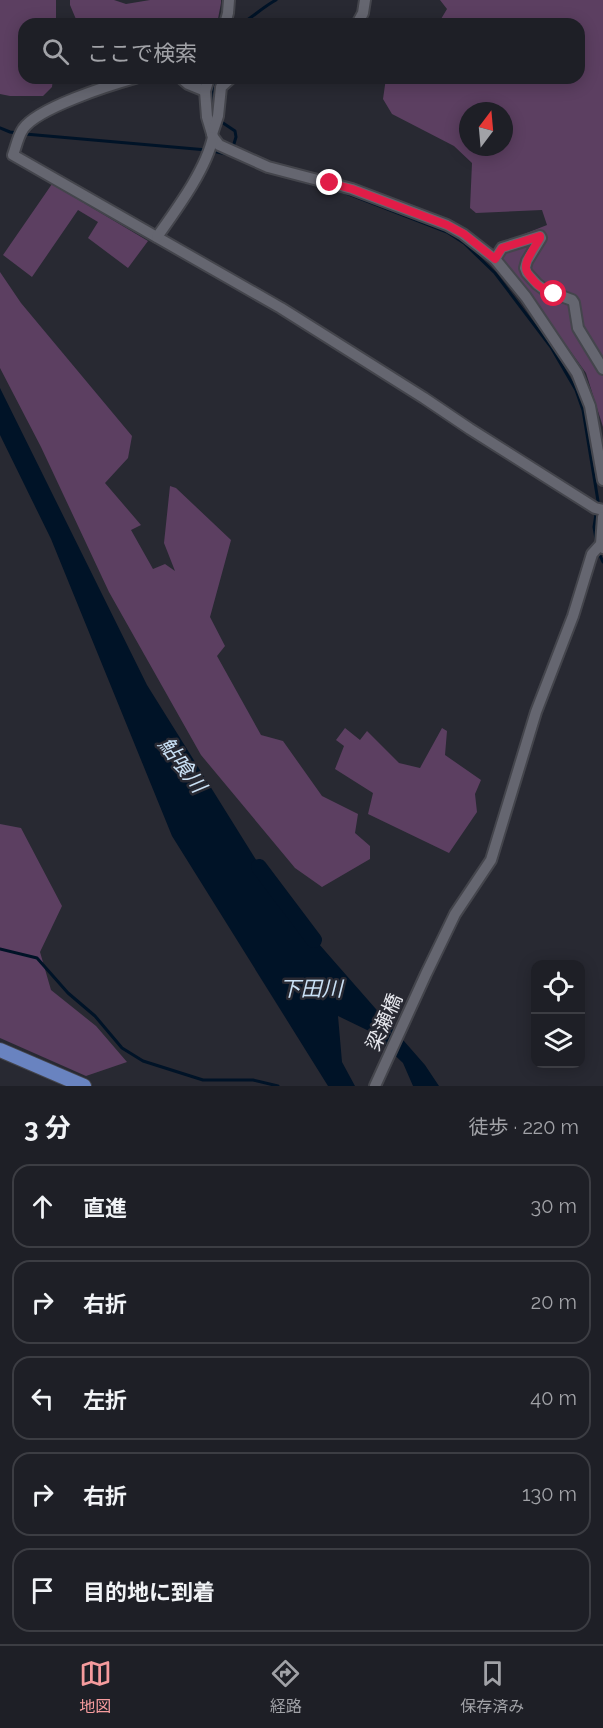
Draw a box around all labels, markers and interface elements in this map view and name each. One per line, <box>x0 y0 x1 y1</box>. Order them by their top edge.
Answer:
search box <box>18 18 585 84</box>
icon: search <box>39 35 72 68</box>
text: ここで検索 <box>87 40 197 66</box>
north arrow <box>459 102 513 156</box>
route end <box>316 169 342 195</box>
route start <box>540 280 566 306</box>
water label: 鮎喰川 <box>153 732 213 799</box>
map controls <box>531 960 585 1068</box>
button: locate <box>531 960 585 1014</box>
water label: 下田川 <box>280 976 344 1001</box>
street label: 梁瀬橋 <box>361 990 407 1054</box>
button: layers <box>531 1014 585 1068</box>
text: 3 分 <box>24 1113 71 1143</box>
text: 徒歩 · 220 m <box>468 1115 579 1139</box>
icon: ahead <box>26 1190 59 1223</box>
text: 30 m <box>531 1194 577 1218</box>
text: 直進 <box>83 1195 127 1221</box>
icon: right <box>26 1286 59 1319</box>
text: 20 m <box>531 1290 577 1314</box>
text: 右折 <box>83 1291 127 1317</box>
icon: left <box>26 1382 59 1415</box>
text: 40 m <box>530 1386 577 1410</box>
text: 左折 <box>83 1387 127 1413</box>
icon: right <box>26 1478 59 1511</box>
text: 130 m <box>522 1482 577 1506</box>
text: 右折 <box>83 1483 127 1509</box>
icon: arrive <box>26 1574 59 1607</box>
text: 目的地に到着 <box>83 1579 215 1605</box>
tab: 地図 <box>79 1657 112 1717</box>
tab: 経路 <box>269 1657 302 1717</box>
tab: 保存済み <box>460 1657 524 1717</box>

